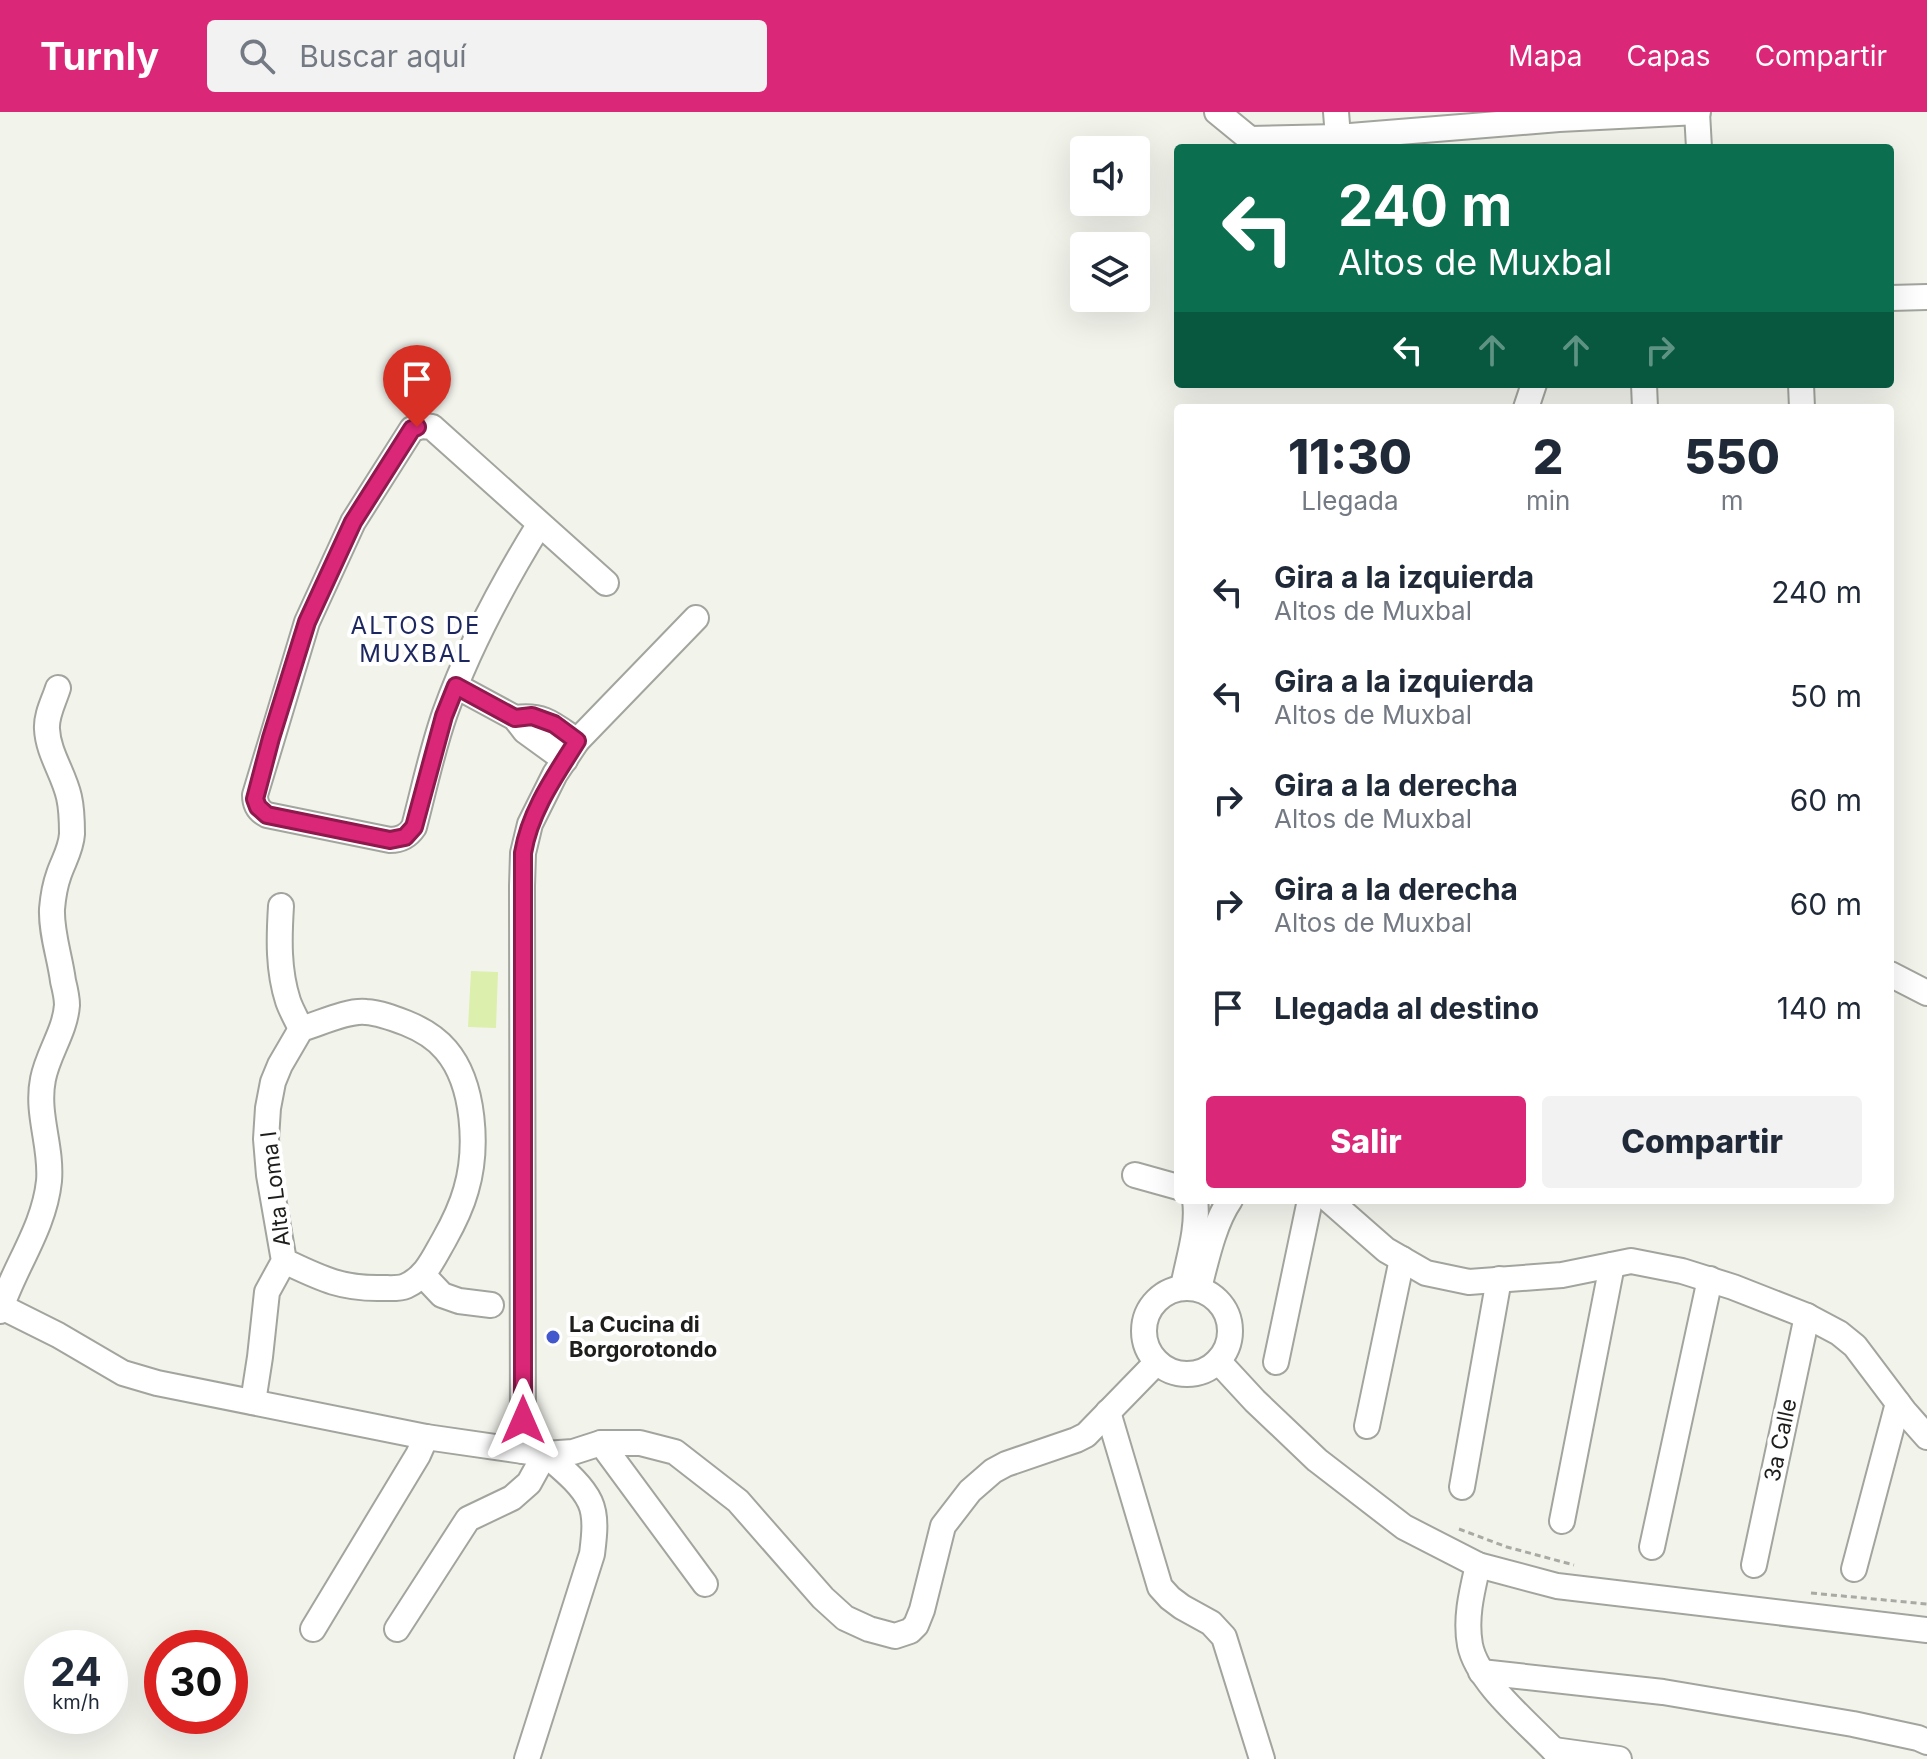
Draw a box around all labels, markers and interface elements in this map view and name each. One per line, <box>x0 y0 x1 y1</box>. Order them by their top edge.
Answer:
search box <box>207 20 767 92</box>
text: Turnly <box>40 33 159 79</box>
icon: search <box>235 34 279 78</box>
text: Buscar aquí <box>299 38 467 74</box>
text: Mapa <box>1508 39 1583 73</box>
text: Capas <box>1627 39 1711 73</box>
text: Compartir <box>1755 39 1887 73</box>
map controls <box>1070 136 1150 312</box>
button: sound <box>1070 136 1150 216</box>
text: 240 m <box>1338 172 1512 240</box>
icon: left <box>1206 176 1310 280</box>
button: layers <box>1070 232 1150 312</box>
text: Altos de Muxbal <box>1338 240 1612 284</box>
icon: left <box>1386 328 1430 372</box>
icon: ahead <box>1470 328 1514 372</box>
icon: ahead <box>1554 328 1598 372</box>
icon: right <box>1638 328 1682 372</box>
pin <box>383 345 451 427</box>
icon: arrive <box>395 357 439 401</box>
text: 11:30 <box>1288 427 1412 486</box>
text: 2 <box>1533 427 1563 486</box>
text: 550 <box>1684 427 1780 486</box>
text: Llegada <box>1301 485 1399 516</box>
text: min <box>1526 485 1570 516</box>
text: m <box>1721 485 1744 516</box>
text: Gira a la izquierda <box>1274 559 1534 595</box>
icon: left <box>1206 570 1250 614</box>
text: 240 m <box>1771 574 1862 610</box>
text: Altos de Muxbal <box>1274 595 1472 626</box>
district label: ALTOS DE MUXBAL <box>351 611 481 668</box>
text: Gira a la izquierda <box>1274 663 1534 699</box>
icon: left <box>1206 674 1250 718</box>
text: 50 m <box>1790 678 1862 714</box>
text: Altos de Muxbal <box>1274 699 1472 730</box>
text: Gira a la derecha <box>1274 767 1518 803</box>
icon: right <box>1206 778 1250 822</box>
text: 60 m <box>1790 782 1862 818</box>
text: Altos de Muxbal <box>1274 803 1472 834</box>
text: Gira a la derecha <box>1274 871 1518 907</box>
icon: right <box>1206 882 1250 926</box>
text: 60 m <box>1790 886 1862 922</box>
text: Altos de Muxbal <box>1274 907 1472 938</box>
icon: arrive <box>1206 986 1250 1030</box>
text: Llegada al destino <box>1274 990 1539 1026</box>
text: 140 m <box>1777 990 1862 1026</box>
button: Salir <box>1206 1096 1526 1188</box>
button: Compartir <box>1542 1096 1862 1188</box>
street label: Alta Loma I <box>255 1130 295 1248</box>
place label: La Cucina di Borgorotondo <box>569 1311 717 1362</box>
marker: La Cucina di Borgorotondo <box>544 1328 562 1346</box>
position arrow <box>481 1378 565 1462</box>
street label: 3a Calle <box>1759 1396 1801 1484</box>
speed limit sign: 30 <box>144 1630 248 1734</box>
text: 24 <box>50 1647 102 1696</box>
text: km/h <box>52 1690 100 1714</box>

